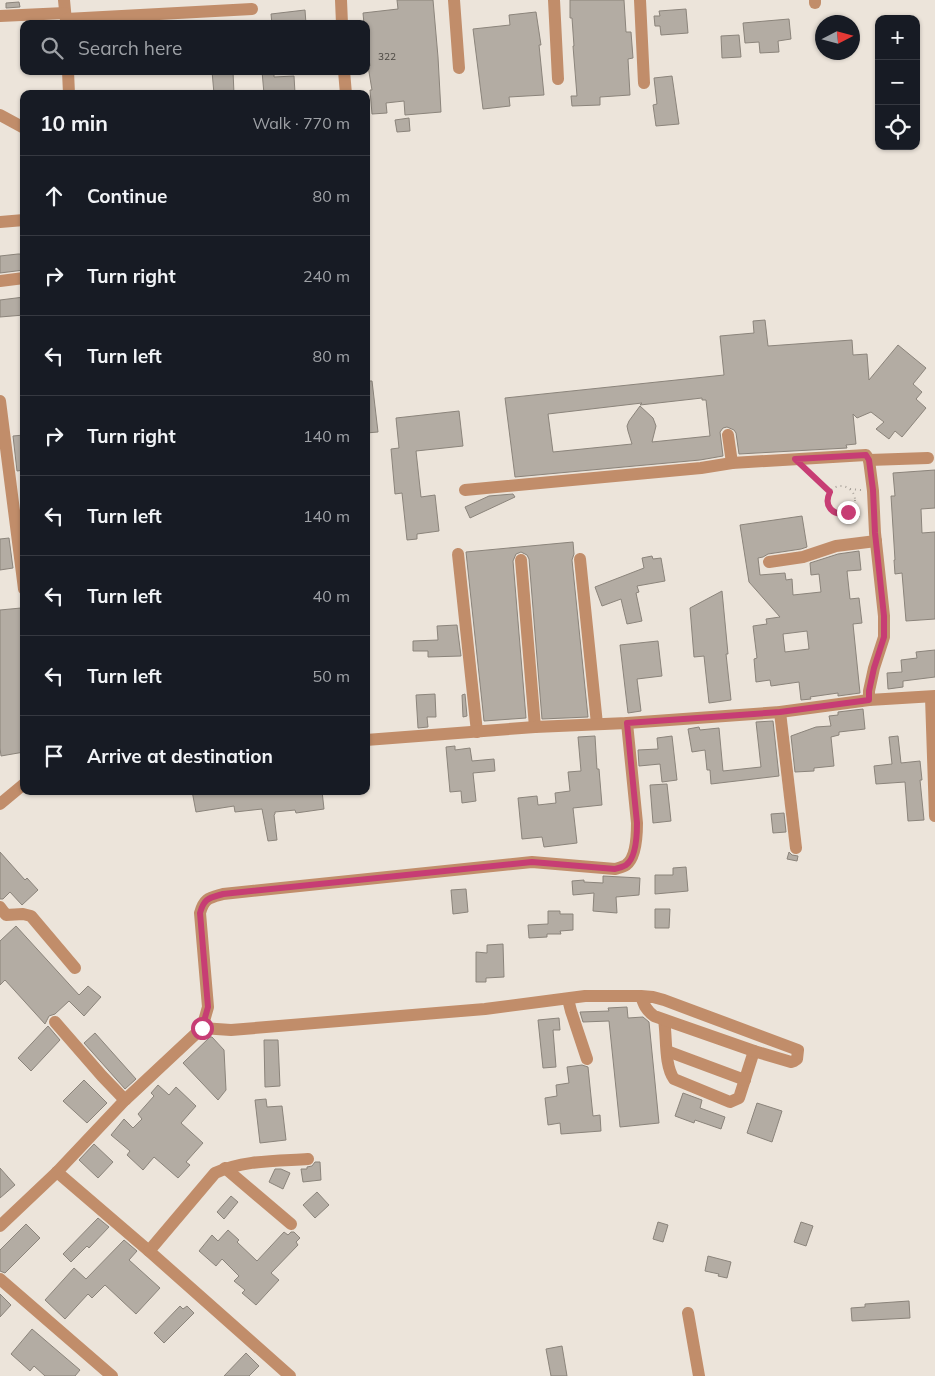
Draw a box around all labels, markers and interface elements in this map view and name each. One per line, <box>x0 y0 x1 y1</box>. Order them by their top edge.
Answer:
north arrow <box>815 15 860 60</box>
map controls <box>875 15 920 150</box>
button: + <box>875 15 920 60</box>
search box <box>20 20 370 75</box>
icon: search <box>38 34 66 62</box>
text: Search here <box>78 36 182 60</box>
house number: 322 <box>378 50 396 63</box>
button: − <box>875 60 920 105</box>
button: locate <box>875 105 920 150</box>
text: 10 min <box>40 110 108 136</box>
text: Walk · 770 m <box>252 113 350 133</box>
icon: ahead <box>40 182 68 210</box>
text: Continue <box>87 184 167 208</box>
text: 80 m <box>313 186 350 206</box>
icon: right <box>40 262 68 290</box>
text: Turn right <box>87 264 176 288</box>
text: 240 m <box>303 266 350 286</box>
icon: left <box>40 342 68 370</box>
text: Turn left <box>87 344 162 368</box>
text: 80 m <box>313 346 350 366</box>
icon: right <box>40 422 68 450</box>
text: Turn right <box>87 424 176 448</box>
text: 140 m <box>303 426 350 446</box>
route end <box>837 501 860 524</box>
icon: left <box>40 502 68 530</box>
text: Turn left <box>87 504 162 528</box>
text: 140 m <box>303 506 350 526</box>
icon: left <box>40 582 68 610</box>
text: Turn left <box>87 584 162 608</box>
text: 40 m <box>313 586 350 606</box>
icon: left <box>40 662 68 690</box>
text: Turn left <box>87 664 162 688</box>
text: 50 m <box>313 666 350 686</box>
icon: arrive <box>40 742 68 770</box>
text: Arrive at destination <box>87 744 273 768</box>
route start <box>191 1017 214 1040</box>

